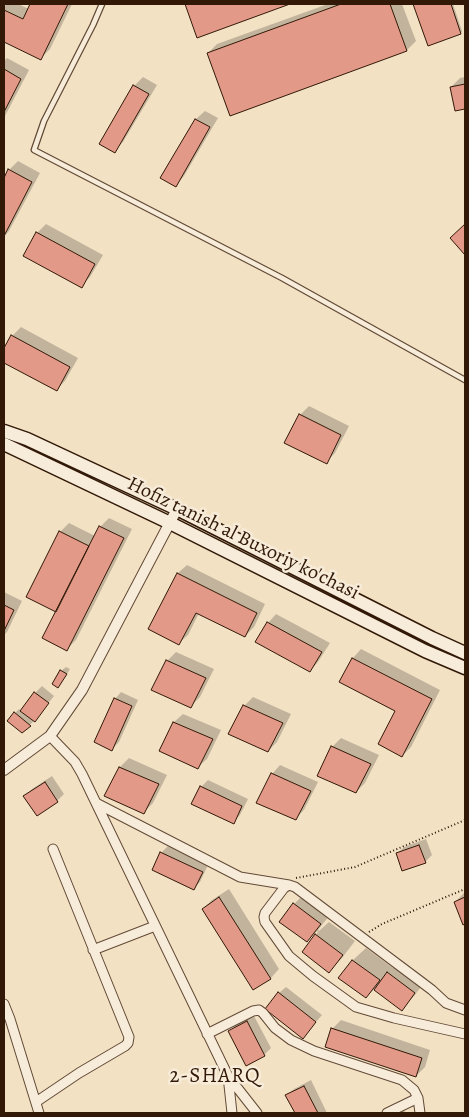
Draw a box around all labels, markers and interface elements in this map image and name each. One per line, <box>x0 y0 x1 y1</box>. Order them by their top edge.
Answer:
street label: Hofiz tanish al Buxoriy ko'chasi <box>123 472 363 606</box>
district label: 2-SHARQ <box>169 1064 261 1090</box>

